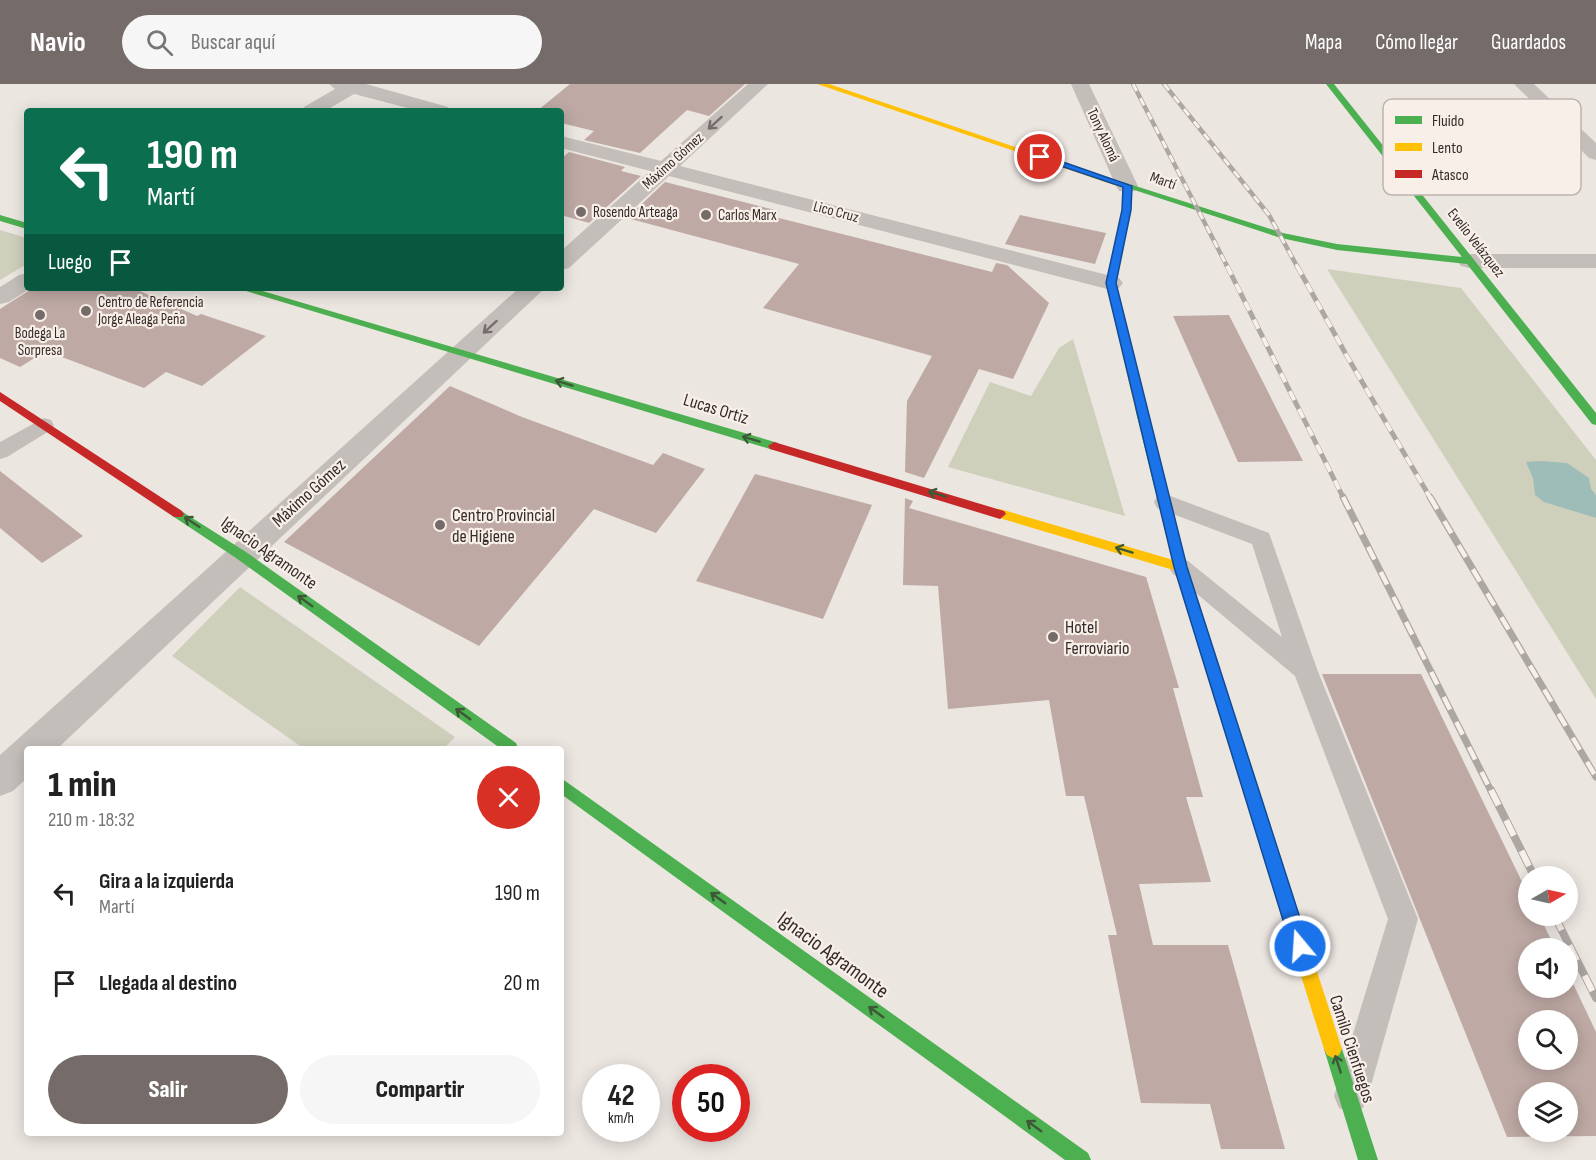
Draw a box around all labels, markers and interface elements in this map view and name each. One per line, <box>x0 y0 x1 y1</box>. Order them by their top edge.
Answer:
search box <box>122 15 542 69</box>
text: Navio <box>30 26 86 59</box>
icon: search <box>143 26 176 59</box>
text: Buscar aquí <box>191 29 275 56</box>
text: Mapa <box>1305 30 1342 55</box>
text: Cómo llegar <box>1375 30 1458 55</box>
text: Guardados <box>1491 30 1566 55</box>
legend <box>1383 99 1581 195</box>
street label: Tony Alomá <box>1082 105 1124 165</box>
text: Fluido <box>1432 112 1464 131</box>
one-way arrow <box>708 116 723 130</box>
street label: Máximo Gómez <box>638 128 708 194</box>
text: 190 m <box>147 130 238 181</box>
pin <box>1014 131 1065 182</box>
icon: left <box>48 132 126 210</box>
text: Lento <box>1432 139 1463 158</box>
icon: arrive <box>1023 140 1056 173</box>
text: Atasco <box>1431 166 1469 185</box>
street label: Martí <box>1147 168 1179 195</box>
text: Martí <box>147 181 195 213</box>
street label: Lico Cruz <box>811 197 861 227</box>
place label: Rosendo Arteaga <box>593 203 678 222</box>
marker: Rosendo Arteaga <box>574 205 588 219</box>
street label: Evelio Velázquez <box>1443 205 1509 282</box>
place label: Carlos Marx <box>718 206 777 225</box>
marker: Carlos Marx <box>699 208 713 222</box>
icon: arrive <box>104 246 137 279</box>
text: Luego <box>48 249 92 276</box>
place label: Centro de Referencia Jorge Aleaga Peña <box>97 293 204 329</box>
marker: Centro de Referencia Jorge Aleaga Peña <box>79 304 93 318</box>
marker: Bodega La Sorpresa <box>33 308 47 322</box>
one-way arrow <box>483 320 498 334</box>
place label: Bodega La Sorpresa <box>15 324 65 360</box>
one-way arrow <box>555 377 574 388</box>
street label: Lucas Ortiz <box>681 389 752 429</box>
one-way arrow <box>741 433 760 444</box>
street label: Máximo Gómez <box>268 454 350 531</box>
one-way arrow <box>928 488 947 499</box>
place label: Centro Provincial de Higiene <box>452 505 555 547</box>
street label: Ignacio Agramonte <box>217 512 321 594</box>
one-way arrow <box>184 516 201 529</box>
marker: Centro Provincial de Higiene <box>433 518 447 532</box>
one-way arrow <box>1115 544 1134 555</box>
one-way arrow <box>298 594 314 607</box>
place label: Hotel Ferroviario <box>1065 617 1129 659</box>
marker: Hotel Ferroviario <box>1046 630 1060 644</box>
one-way arrow <box>456 708 472 720</box>
text: 1 min <box>48 764 116 807</box>
button: close <box>477 766 540 829</box>
text: 210 m · 18:32 <box>48 808 135 832</box>
north arrow <box>1518 866 1578 926</box>
map controls <box>1518 866 1578 1142</box>
text: Gira a la izquierda <box>99 868 234 895</box>
icon: left <box>48 877 81 910</box>
text: 190 m <box>495 880 540 907</box>
one-way arrow <box>710 891 726 904</box>
text: Martí <box>99 895 134 919</box>
street label: Ignacio Agramonte <box>772 906 894 1004</box>
position arrow <box>1268 914 1332 978</box>
button: sound <box>1518 938 1578 998</box>
icon: arrive <box>48 967 81 1000</box>
text: Llegada al destino <box>99 970 237 997</box>
text: 20 m <box>504 970 540 997</box>
street label: Camilo Cienfuegos <box>1325 993 1379 1105</box>
one-way arrow <box>868 1006 884 1018</box>
button: search <box>1518 1010 1578 1070</box>
button: Salir <box>48 1055 288 1124</box>
button: Compartir <box>300 1055 540 1124</box>
one-way arrow <box>1331 1055 1342 1074</box>
speed limit sign: 50 <box>672 1064 750 1142</box>
text: 42 <box>607 1078 635 1114</box>
button: layers <box>1518 1082 1578 1142</box>
text: km/h <box>608 1109 634 1128</box>
one-way arrow <box>1026 1120 1042 1132</box>

